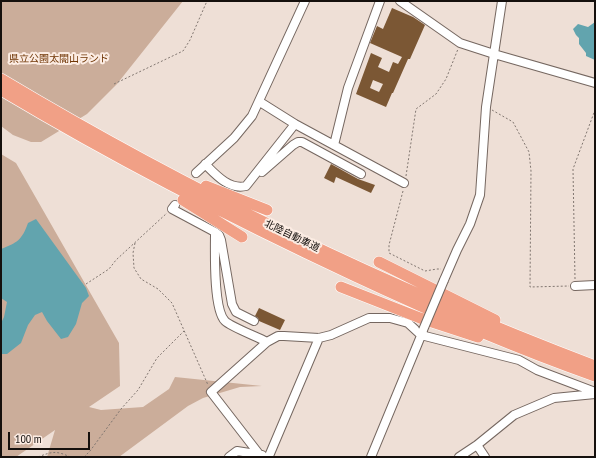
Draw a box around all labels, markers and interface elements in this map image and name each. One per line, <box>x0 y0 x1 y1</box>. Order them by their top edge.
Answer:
park label: 県立公園太閤山ランド <box>9 53 109 65</box>
street label: 北陸自動車道 <box>262 217 322 255</box>
scale bar <box>10 424 92 450</box>
text: 100 m <box>15 431 42 446</box>

